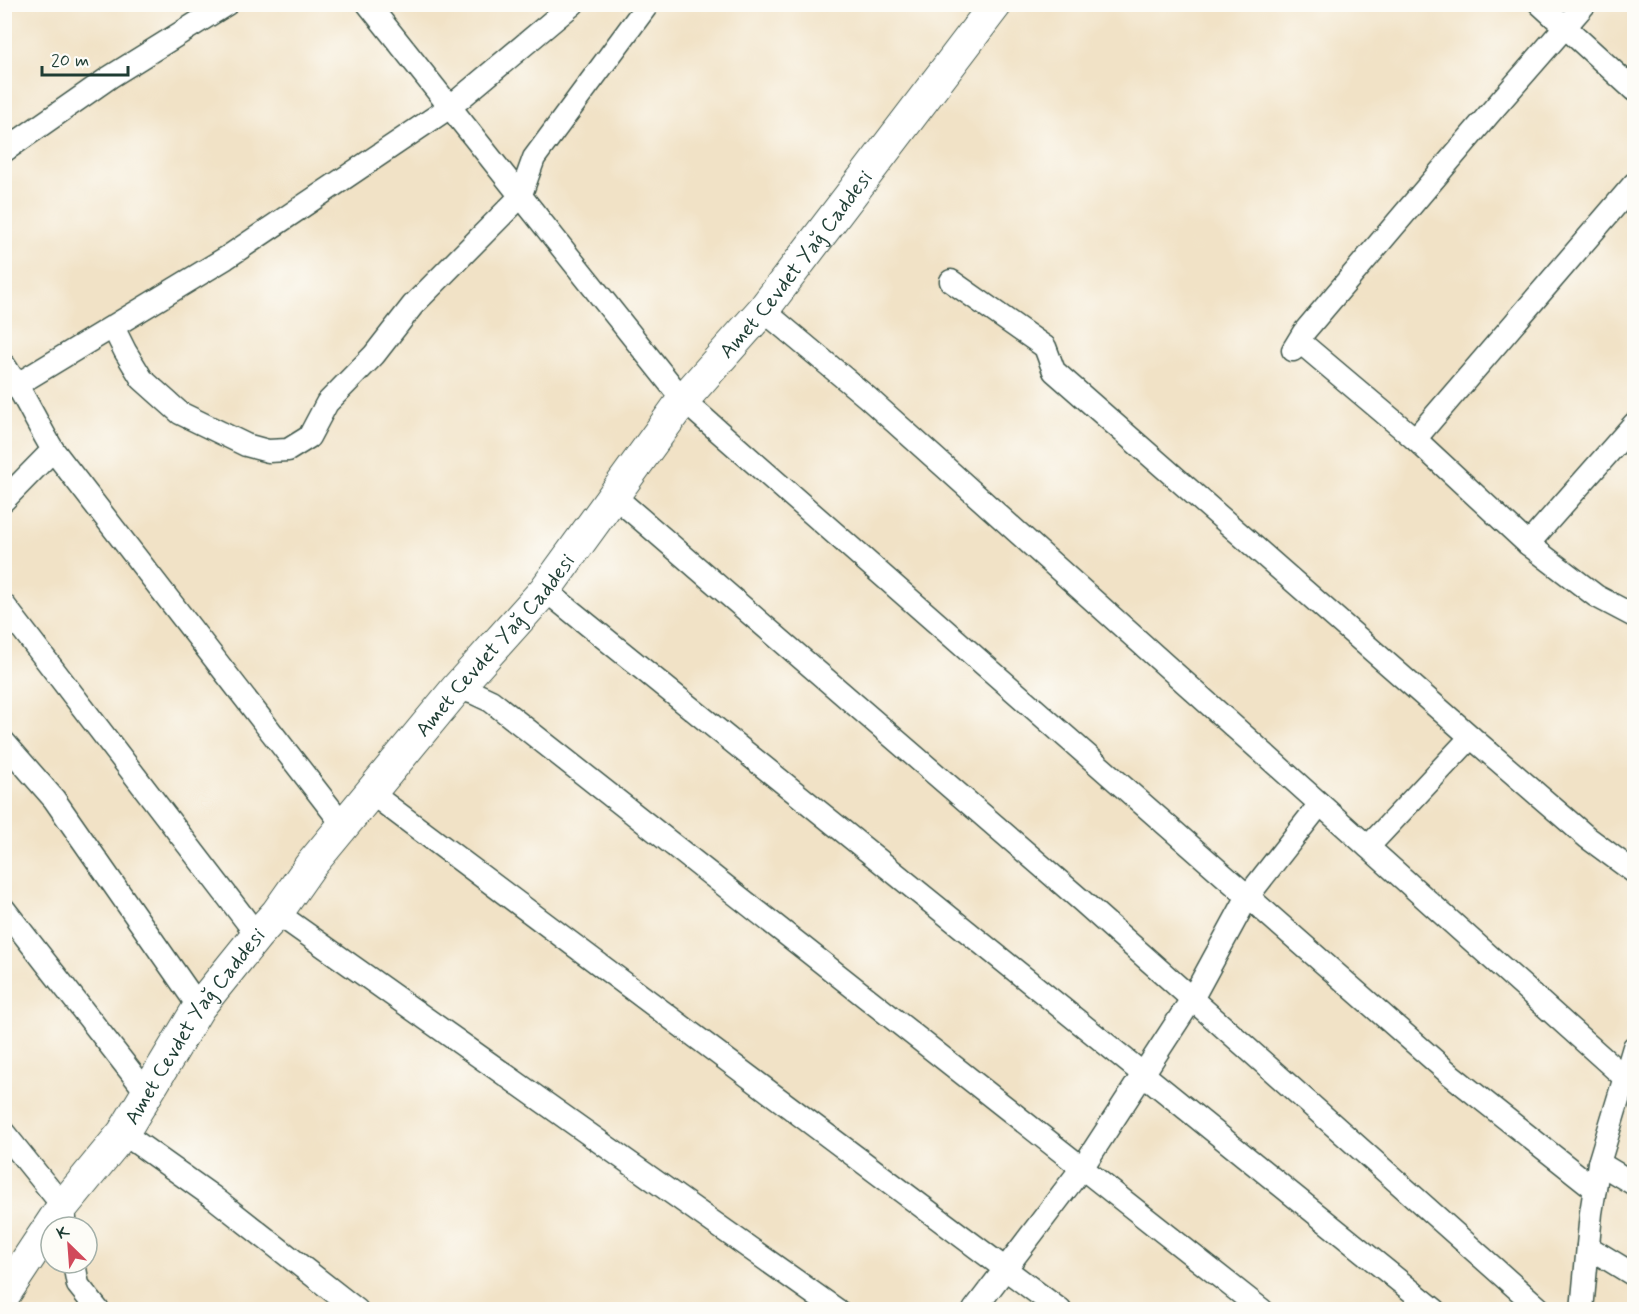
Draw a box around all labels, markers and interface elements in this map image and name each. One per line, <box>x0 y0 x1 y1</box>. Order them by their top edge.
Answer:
scale bar <box>42 39 128 77</box>
text: 20 m <box>51 49 89 73</box>
street label: Amet Cevdet Yağ Caddesi <box>713 165 879 365</box>
street label: Amet Cevdet Yağ Caddesi <box>409 549 582 743</box>
street label: Amet Cevdet Yağ Caddesi <box>118 922 272 1130</box>
north arrow <box>39 1215 99 1275</box>
text: K <box>54 1221 73 1245</box>

